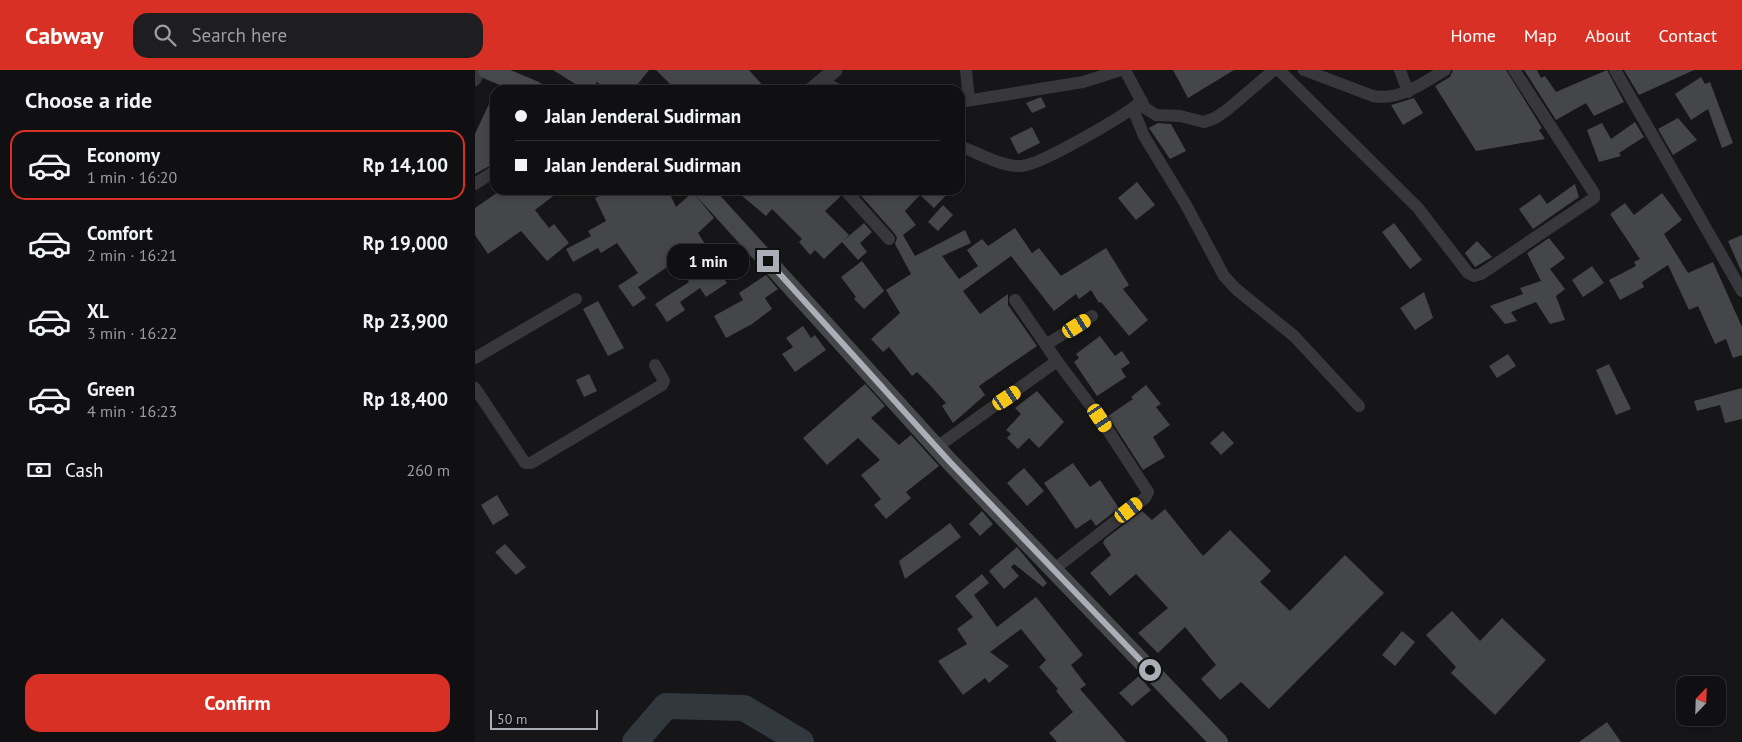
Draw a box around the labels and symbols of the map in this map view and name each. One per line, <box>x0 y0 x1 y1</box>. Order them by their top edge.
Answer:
callout: 1 min <box>668 244 751 278</box>
route end <box>757 250 779 272</box>
car <box>1060 312 1093 340</box>
car <box>990 383 1023 413</box>
car <box>1085 401 1114 435</box>
car <box>1112 495 1145 525</box>
route start <box>1139 659 1161 681</box>
north arrow <box>1676 676 1726 726</box>
scale bar <box>490 707 597 730</box>

